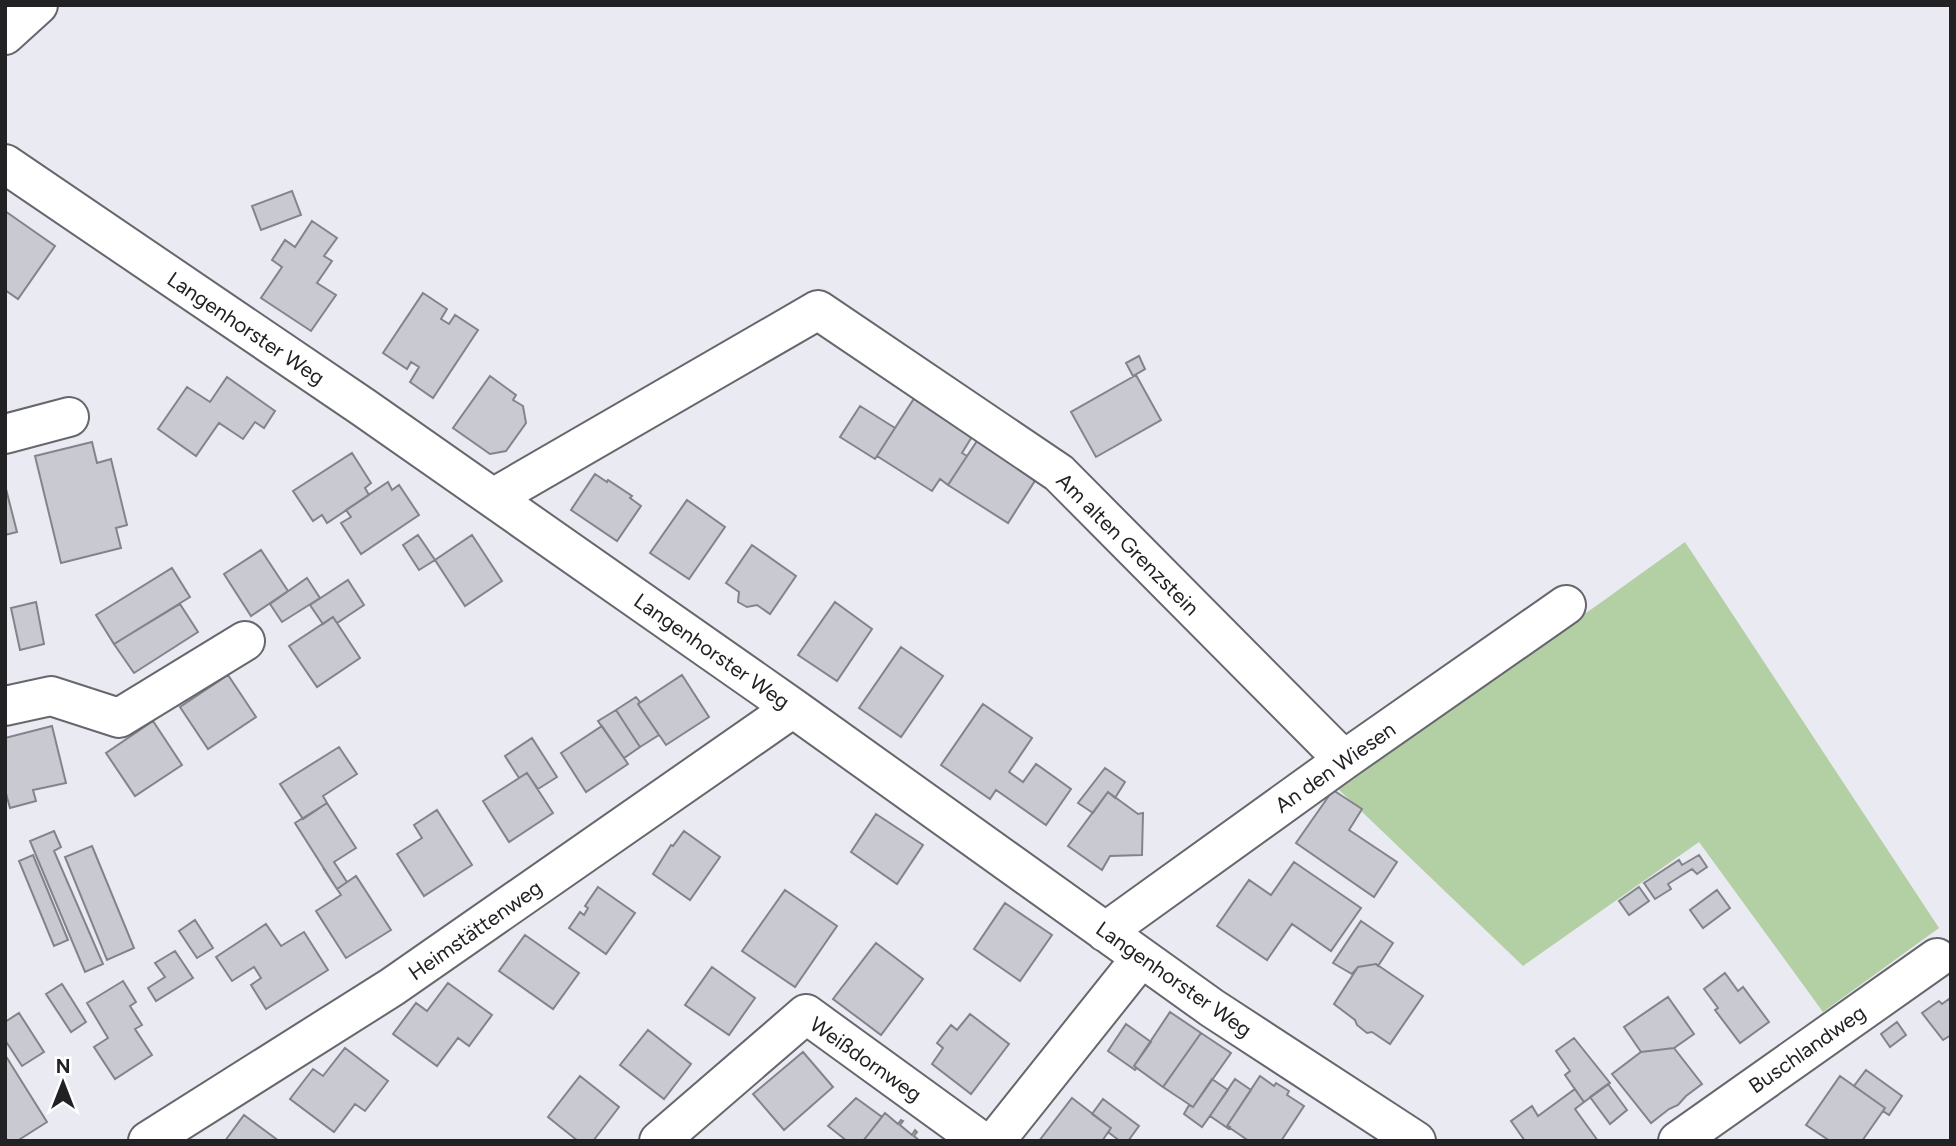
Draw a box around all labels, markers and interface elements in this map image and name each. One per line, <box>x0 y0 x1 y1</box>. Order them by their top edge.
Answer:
street label: Langenhorster Weg <box>163 266 329 390</box>
street label: Am alten Grenzstein <box>1052 468 1204 620</box>
street label: Langenhorster Weg <box>629 588 795 714</box>
street label: An den Wiesen <box>1270 716 1400 818</box>
street label: Heimstättenweg <box>403 875 547 985</box>
street label: Langenhorster Weg <box>1091 916 1257 1042</box>
street label: Buschlandweg <box>1744 1000 1870 1098</box>
street label: Weißdornweg <box>805 1011 927 1107</box>
north arrow <box>28 1048 98 1118</box>
text: N <box>56 1055 70 1078</box>

